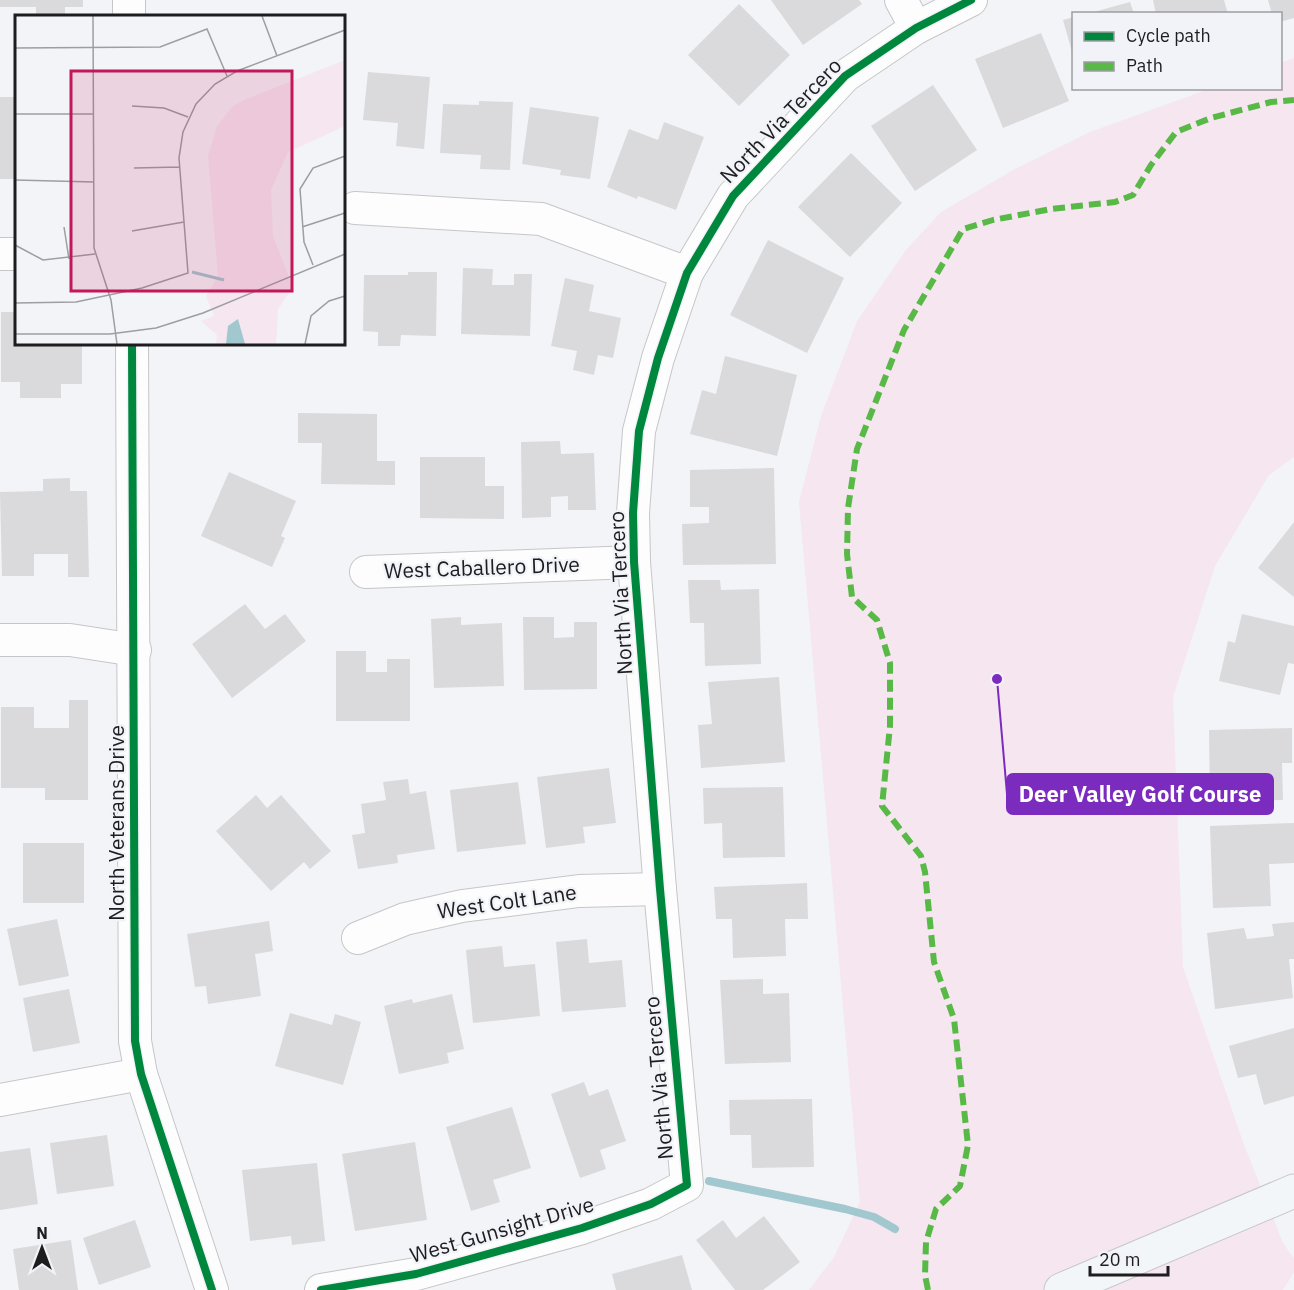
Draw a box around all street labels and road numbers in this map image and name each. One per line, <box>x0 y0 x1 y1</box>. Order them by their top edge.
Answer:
street label: North Via Tercero <box>713 52 847 189</box>
street label: North Via Tercero <box>602 510 638 676</box>
street label: West Caballero Drive <box>384 550 580 584</box>
street label: North Veterans Drive <box>102 725 130 921</box>
street label: West Colt Lane <box>435 877 578 925</box>
street label: North Via Tercero <box>637 995 679 1161</box>
street label: West Gunsight Drive <box>406 1189 597 1269</box>

